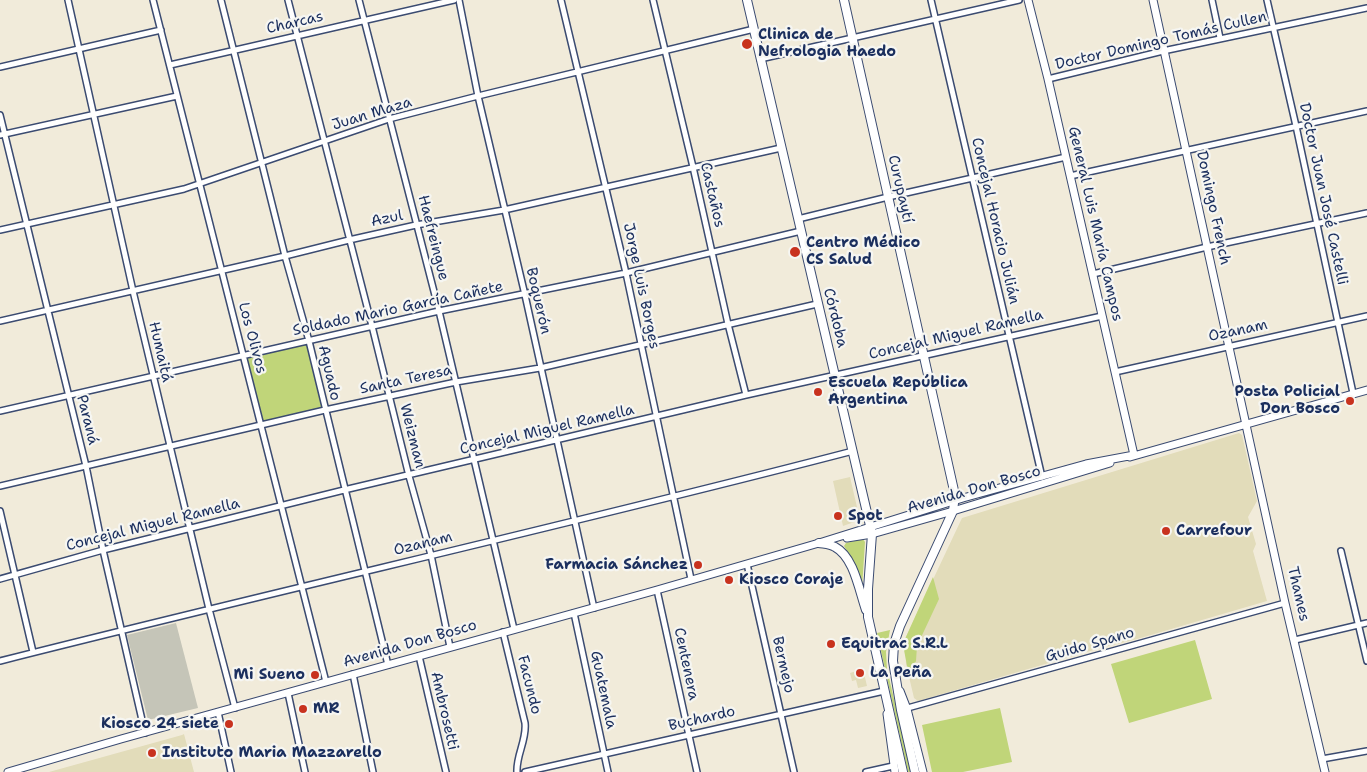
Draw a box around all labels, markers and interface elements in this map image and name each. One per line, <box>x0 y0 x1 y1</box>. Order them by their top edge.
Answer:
street label: Charcas <box>265 8 325 38</box>
street label: Doctor Domingo Tomás Cullen <box>1054 8 1268 74</box>
place label: Clinica de Nefrologia Haedo <box>758 26 896 61</box>
marker: Clinica de Nefrologia Haedo <box>740 37 754 51</box>
street label: Juan Maza <box>330 93 414 135</box>
street label: Doctor Juan José Castelli <box>1295 101 1351 287</box>
street label: General Luis María Campos <box>1064 125 1126 323</box>
street label: Concejal Horacio Julián <box>967 136 1023 306</box>
street label: Domingo French <box>1192 149 1234 267</box>
street label: Curupaytí <box>883 153 917 225</box>
street label: Castaños <box>696 161 728 229</box>
street label: Haefreingue <box>414 193 452 283</box>
street label: Azul <box>369 207 405 231</box>
street label: Jorge Luis Borges <box>619 221 663 351</box>
place label: Centro Médico CS Salud <box>806 234 920 269</box>
marker: Centro Médico CS Salud <box>788 245 802 259</box>
street label: Boquerón <box>522 266 554 336</box>
street label: Soldado Mario García Cañete <box>291 278 505 340</box>
street label: Córdoba <box>819 286 851 350</box>
street label: Los Olivos <box>234 300 270 376</box>
street label: Concejal Miguel Ramella <box>867 306 1045 364</box>
street label: Ozanam <box>1207 316 1269 346</box>
street label: Humaitá <box>144 320 176 384</box>
street label: Aguado <box>314 344 344 402</box>
street label: Santa Teresa <box>358 361 454 399</box>
place label: Escuela República Argentina <box>828 374 968 409</box>
place label: Posta Policial Don Bosco <box>1235 383 1340 418</box>
marker: Escuela República Argentina <box>812 386 824 398</box>
street label: Paraná <box>72 393 102 447</box>
marker: Posta Policial Don Bosco <box>1344 395 1356 407</box>
street label: Concejal Miguel Ramella <box>458 401 636 459</box>
street label: Weizman <box>395 402 429 470</box>
street label: Avenida Don Bosco <box>905 462 1043 518</box>
street label: Concejal Miguel Ramella <box>64 495 242 555</box>
place label: Spot <box>848 507 883 525</box>
marker: Spot <box>832 510 844 522</box>
place label: Carrefour <box>1176 522 1252 540</box>
marker: Carrefour <box>1160 525 1172 537</box>
street label: Ozanam <box>392 528 454 560</box>
place label: Farmacia Sánchez <box>545 556 688 574</box>
marker: Farmacia Sánchez <box>692 559 704 571</box>
street label: Thames <box>1283 565 1313 623</box>
place label: Kiosco Coraje <box>739 571 843 589</box>
marker: Kiosco Coraje <box>723 574 735 586</box>
street label: Avenida Don Bosco <box>341 616 479 672</box>
street label: Guido Spano <box>1044 624 1136 666</box>
street label: Centenera <box>670 626 702 702</box>
street label: Bermejo <box>768 635 798 695</box>
place label: Equitrac S.R.L <box>841 635 948 653</box>
marker: Equitrac S.R.L <box>825 638 837 650</box>
street label: Guatemala <box>586 649 620 731</box>
street label: Facundo <box>513 654 545 716</box>
place label: La Peña <box>870 664 932 682</box>
place label: Mi Sueno <box>234 666 305 684</box>
marker: La Peña <box>854 667 866 679</box>
marker: Mi Sueno <box>309 669 321 681</box>
street label: Ambrosetti <box>426 670 462 752</box>
place label: MR <box>313 700 340 718</box>
marker: MR <box>297 703 309 715</box>
street label: Buchardo <box>667 703 737 735</box>
place label: Kiosco 24 siete <box>101 715 219 733</box>
marker: Kiosco 24 siete <box>223 718 235 730</box>
place label: Instituto Maria Mazzarello <box>162 744 382 762</box>
marker: Instituto Maria Mazzarello <box>146 747 158 759</box>

